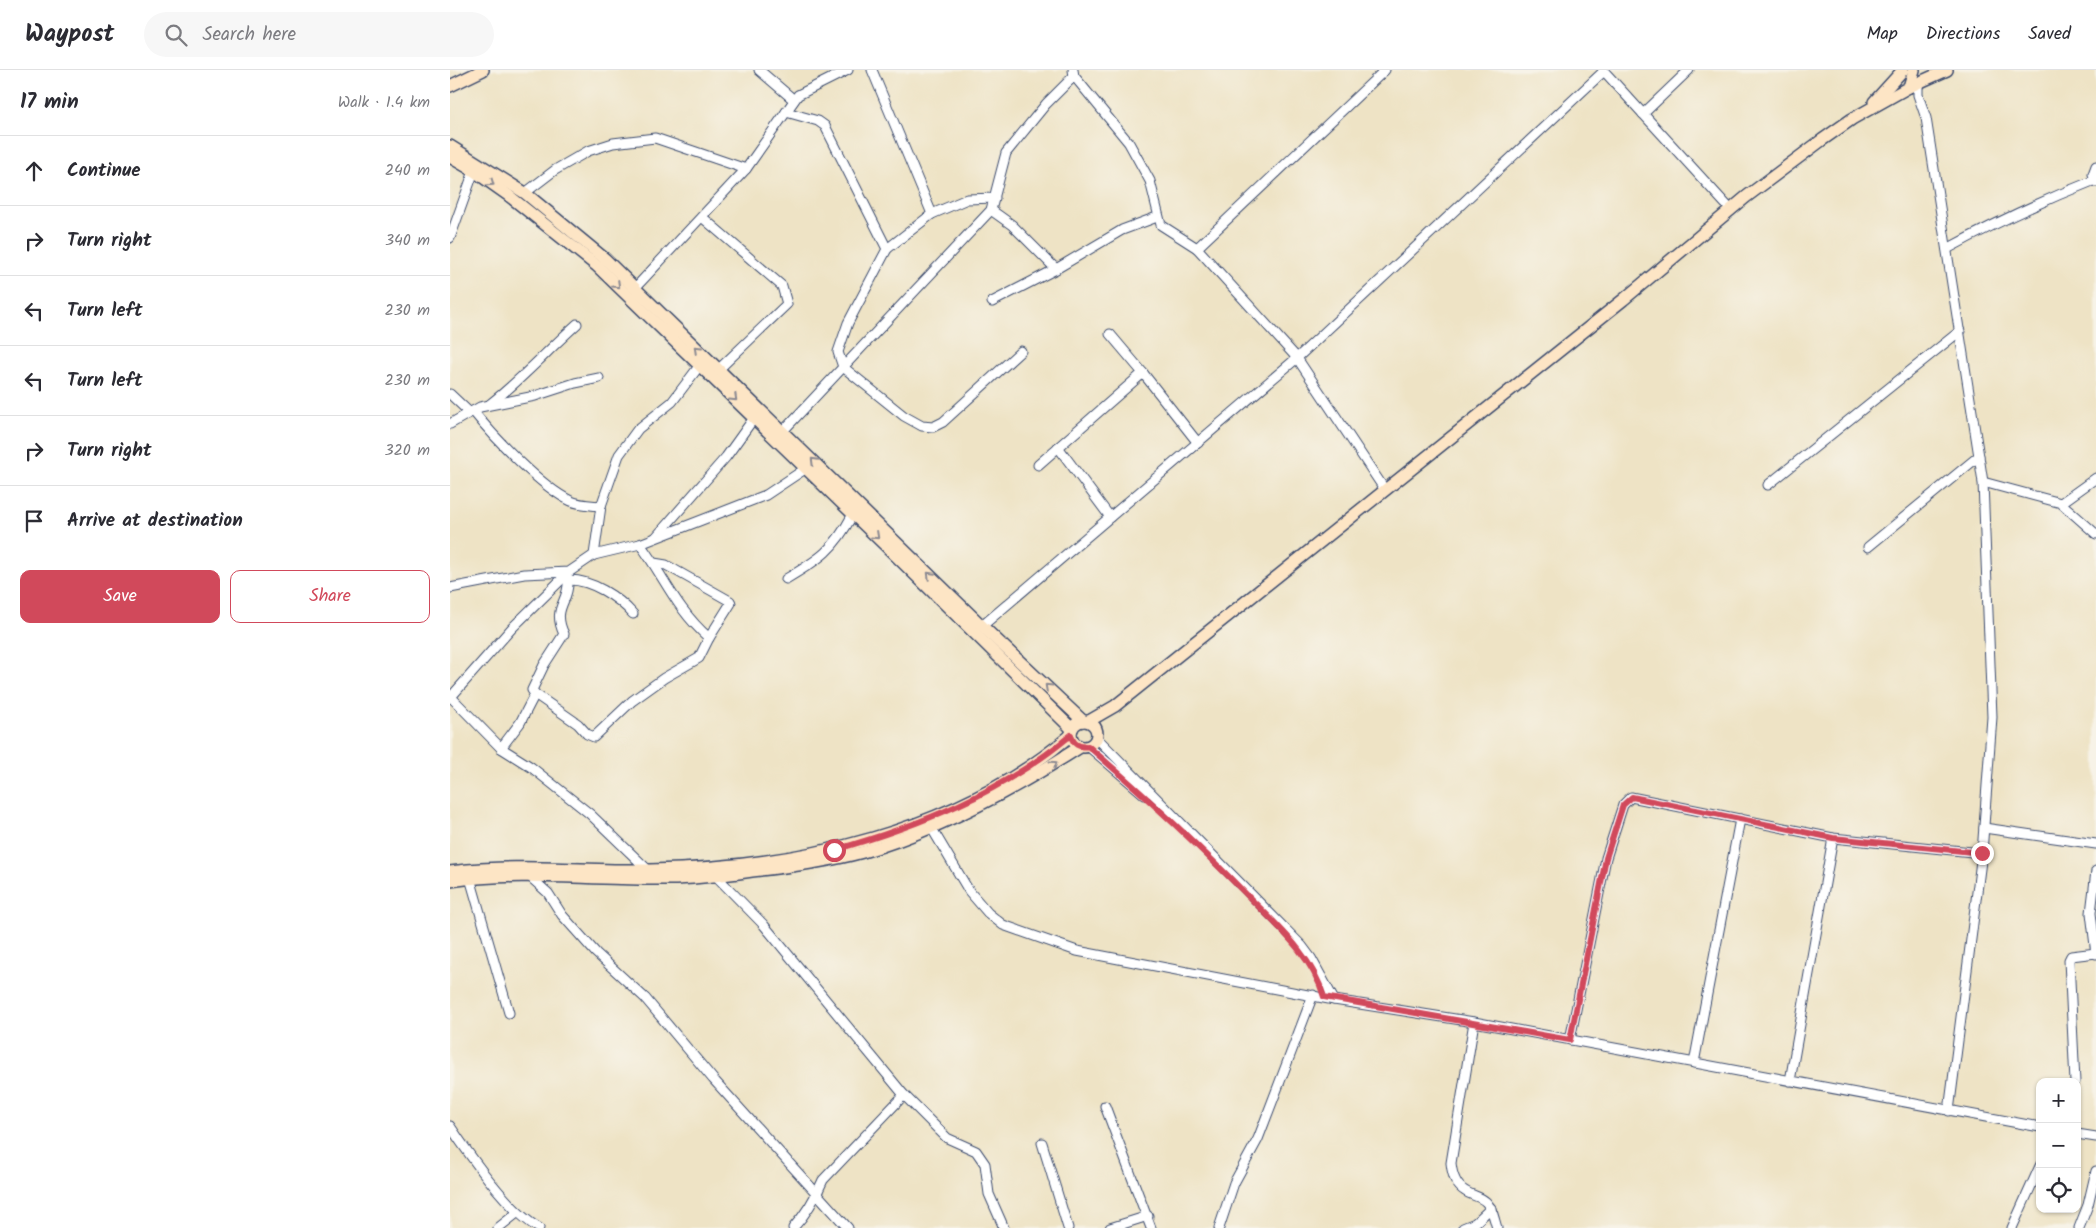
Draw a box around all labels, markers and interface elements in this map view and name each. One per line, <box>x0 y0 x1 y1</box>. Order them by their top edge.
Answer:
search box <box>144 12 494 57</box>
text: Waypost <box>25 15 114 54</box>
text: Search here <box>202 20 296 50</box>
text: Map <box>1866 20 1898 49</box>
text: Directions <box>1926 20 2000 49</box>
text: Saved <box>2028 20 2071 49</box>
icon: search <box>162 21 190 49</box>
text: 17 min <box>20 86 79 119</box>
text: Walk · 1.4 km <box>338 90 430 115</box>
text: Continue <box>67 156 140 186</box>
icon: ahead <box>20 157 48 185</box>
text: 240 m <box>385 158 430 183</box>
one-way arrow <box>485 177 495 186</box>
text: Turn right <box>67 226 152 256</box>
icon: right <box>20 227 48 255</box>
text: 340 m <box>385 228 430 253</box>
one-way arrow <box>612 280 621 289</box>
text: Turn left <box>67 296 142 326</box>
icon: left <box>20 297 48 325</box>
text: 230 m <box>384 298 430 323</box>
one-way arrow <box>694 346 703 355</box>
text: Turn left <box>67 366 142 396</box>
icon: left <box>20 367 48 395</box>
text: 230 m <box>384 368 430 393</box>
one-way arrow <box>728 392 737 401</box>
text: Turn right <box>67 436 152 466</box>
icon: right <box>20 437 48 465</box>
text: 320 m <box>384 438 430 463</box>
one-way arrow <box>811 458 820 467</box>
text: Arrive at destination <box>67 506 243 536</box>
icon: arrive <box>20 507 48 535</box>
one-way arrow <box>870 530 879 539</box>
button: Save <box>20 570 220 623</box>
button: Share <box>230 570 430 623</box>
one-way arrow <box>927 572 936 581</box>
one-way arrow <box>1044 684 1053 693</box>
one-way arrow <box>1048 760 1057 770</box>
route start <box>823 839 846 862</box>
route end <box>1971 842 1994 865</box>
map controls <box>2036 1078 2081 1213</box>
button: + <box>2036 1078 2081 1123</box>
button: − <box>2036 1123 2081 1168</box>
button: locate <box>2036 1168 2081 1213</box>

